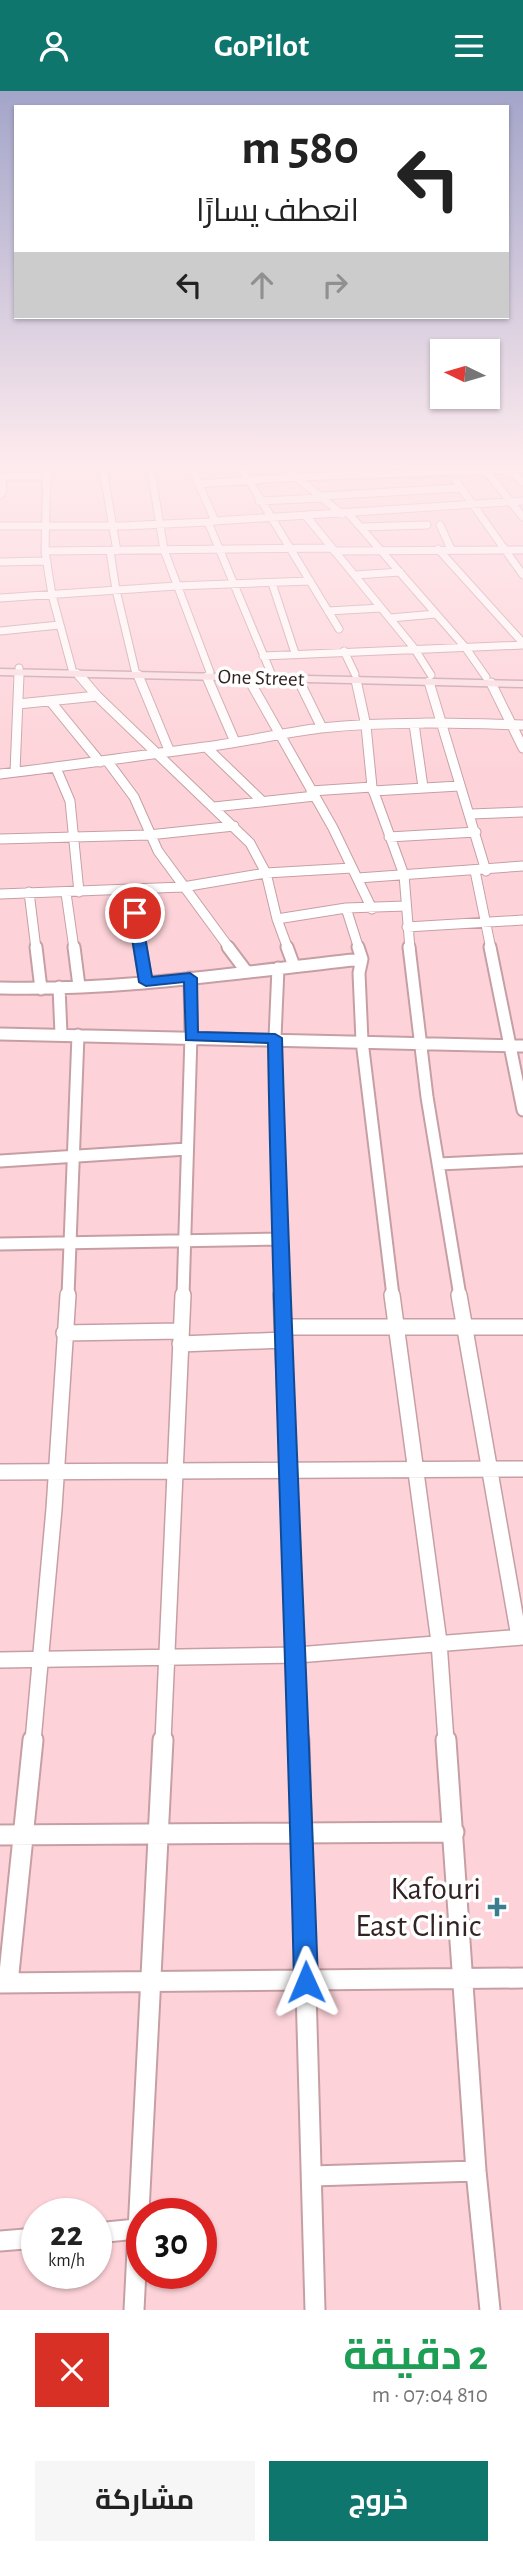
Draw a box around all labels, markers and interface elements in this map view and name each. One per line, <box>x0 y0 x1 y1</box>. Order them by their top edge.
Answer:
icon: person <box>35 27 73 65</box>
icon: menu <box>450 27 488 65</box>
text: GoPilot <box>214 30 309 62</box>
text: 580 m <box>241 124 359 173</box>
icon: left <box>383 133 474 224</box>
text: انعطف يسارًا <box>196 195 359 227</box>
icon: left <box>170 266 208 304</box>
icon: ahead <box>243 266 281 304</box>
icon: right <box>316 266 354 304</box>
north arrow <box>430 339 500 409</box>
map controls <box>430 339 500 409</box>
street label: One Street <box>217 666 305 690</box>
pin <box>105 883 165 943</box>
icon: arrive <box>116 894 154 932</box>
place label: Kafouri East Clinic <box>355 1873 481 1942</box>
marker: Kafouri East Clinic <box>487 1897 507 1917</box>
position arrow <box>269 1945 343 2019</box>
speed limit sign: 30 <box>126 2198 217 2289</box>
text: 22 <box>50 2217 83 2252</box>
text: km/h <box>48 2252 85 2270</box>
button: close <box>35 2333 109 2407</box>
text: 2 دقيقة <box>343 2335 488 2377</box>
text: 810 m · 07:04 <box>372 2384 488 2407</box>
button: مشاركة <box>35 2461 255 2541</box>
button: خروج <box>269 2461 488 2541</box>

